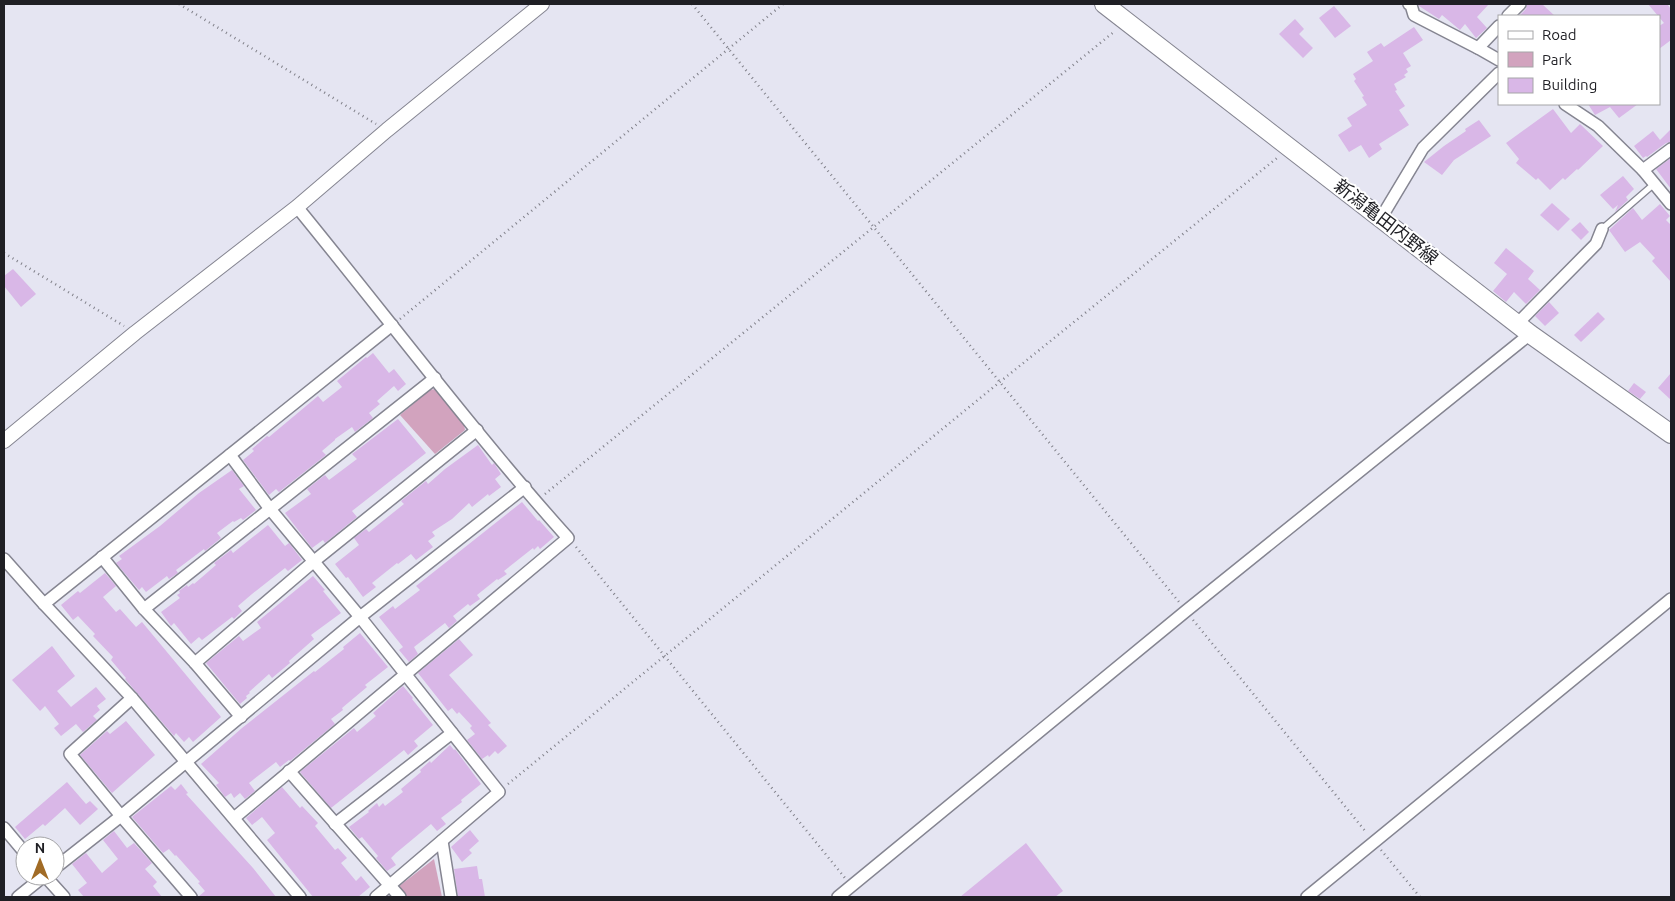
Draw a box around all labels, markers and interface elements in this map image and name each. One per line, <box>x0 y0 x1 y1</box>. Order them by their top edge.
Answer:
legend <box>1498 15 1660 105</box>
text: Road <box>1542 26 1577 43</box>
text: Park <box>1542 51 1572 68</box>
text: Building <box>1542 76 1597 93</box>
street label: 新潟亀田内野線 <box>1331 175 1442 268</box>
north arrow <box>15 836 65 886</box>
text: N <box>35 840 45 856</box>

